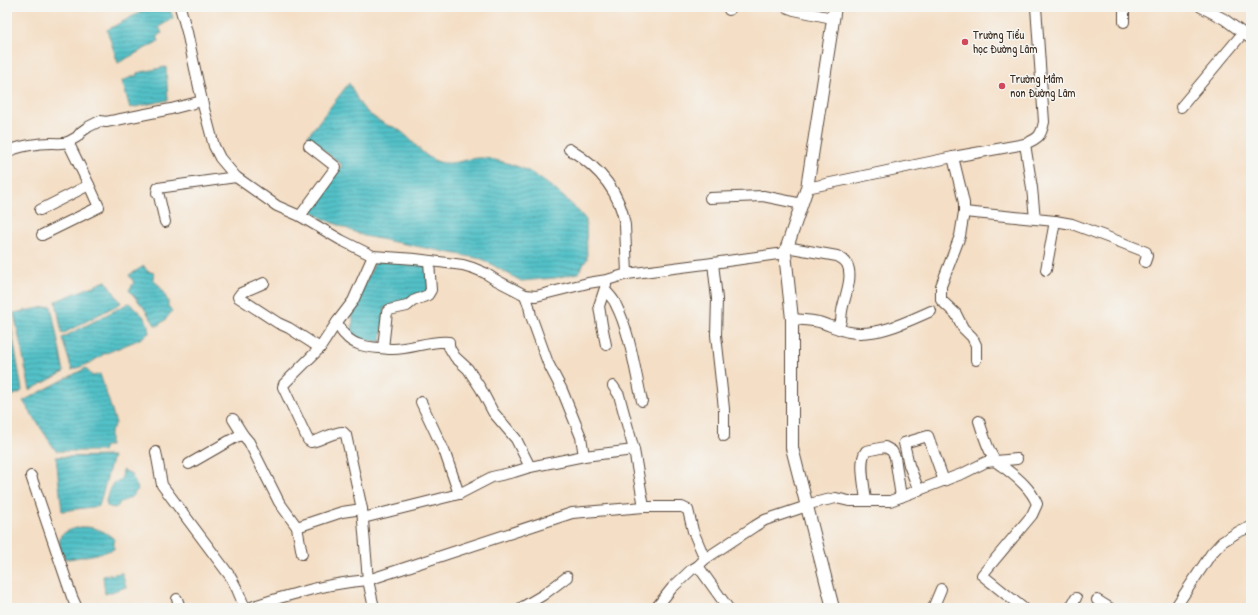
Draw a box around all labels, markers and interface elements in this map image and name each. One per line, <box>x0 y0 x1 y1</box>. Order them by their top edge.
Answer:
place label: Trường Tiểu học Đường Lâm <box>973 26 1037 57</box>
marker: Trường Tiểu học Đường Lâm <box>960 37 970 47</box>
place label: Trường Mầm non Đường Lâm <box>1010 70 1076 101</box>
marker: Trường Mầm non Đường Lâm <box>997 81 1007 91</box>

